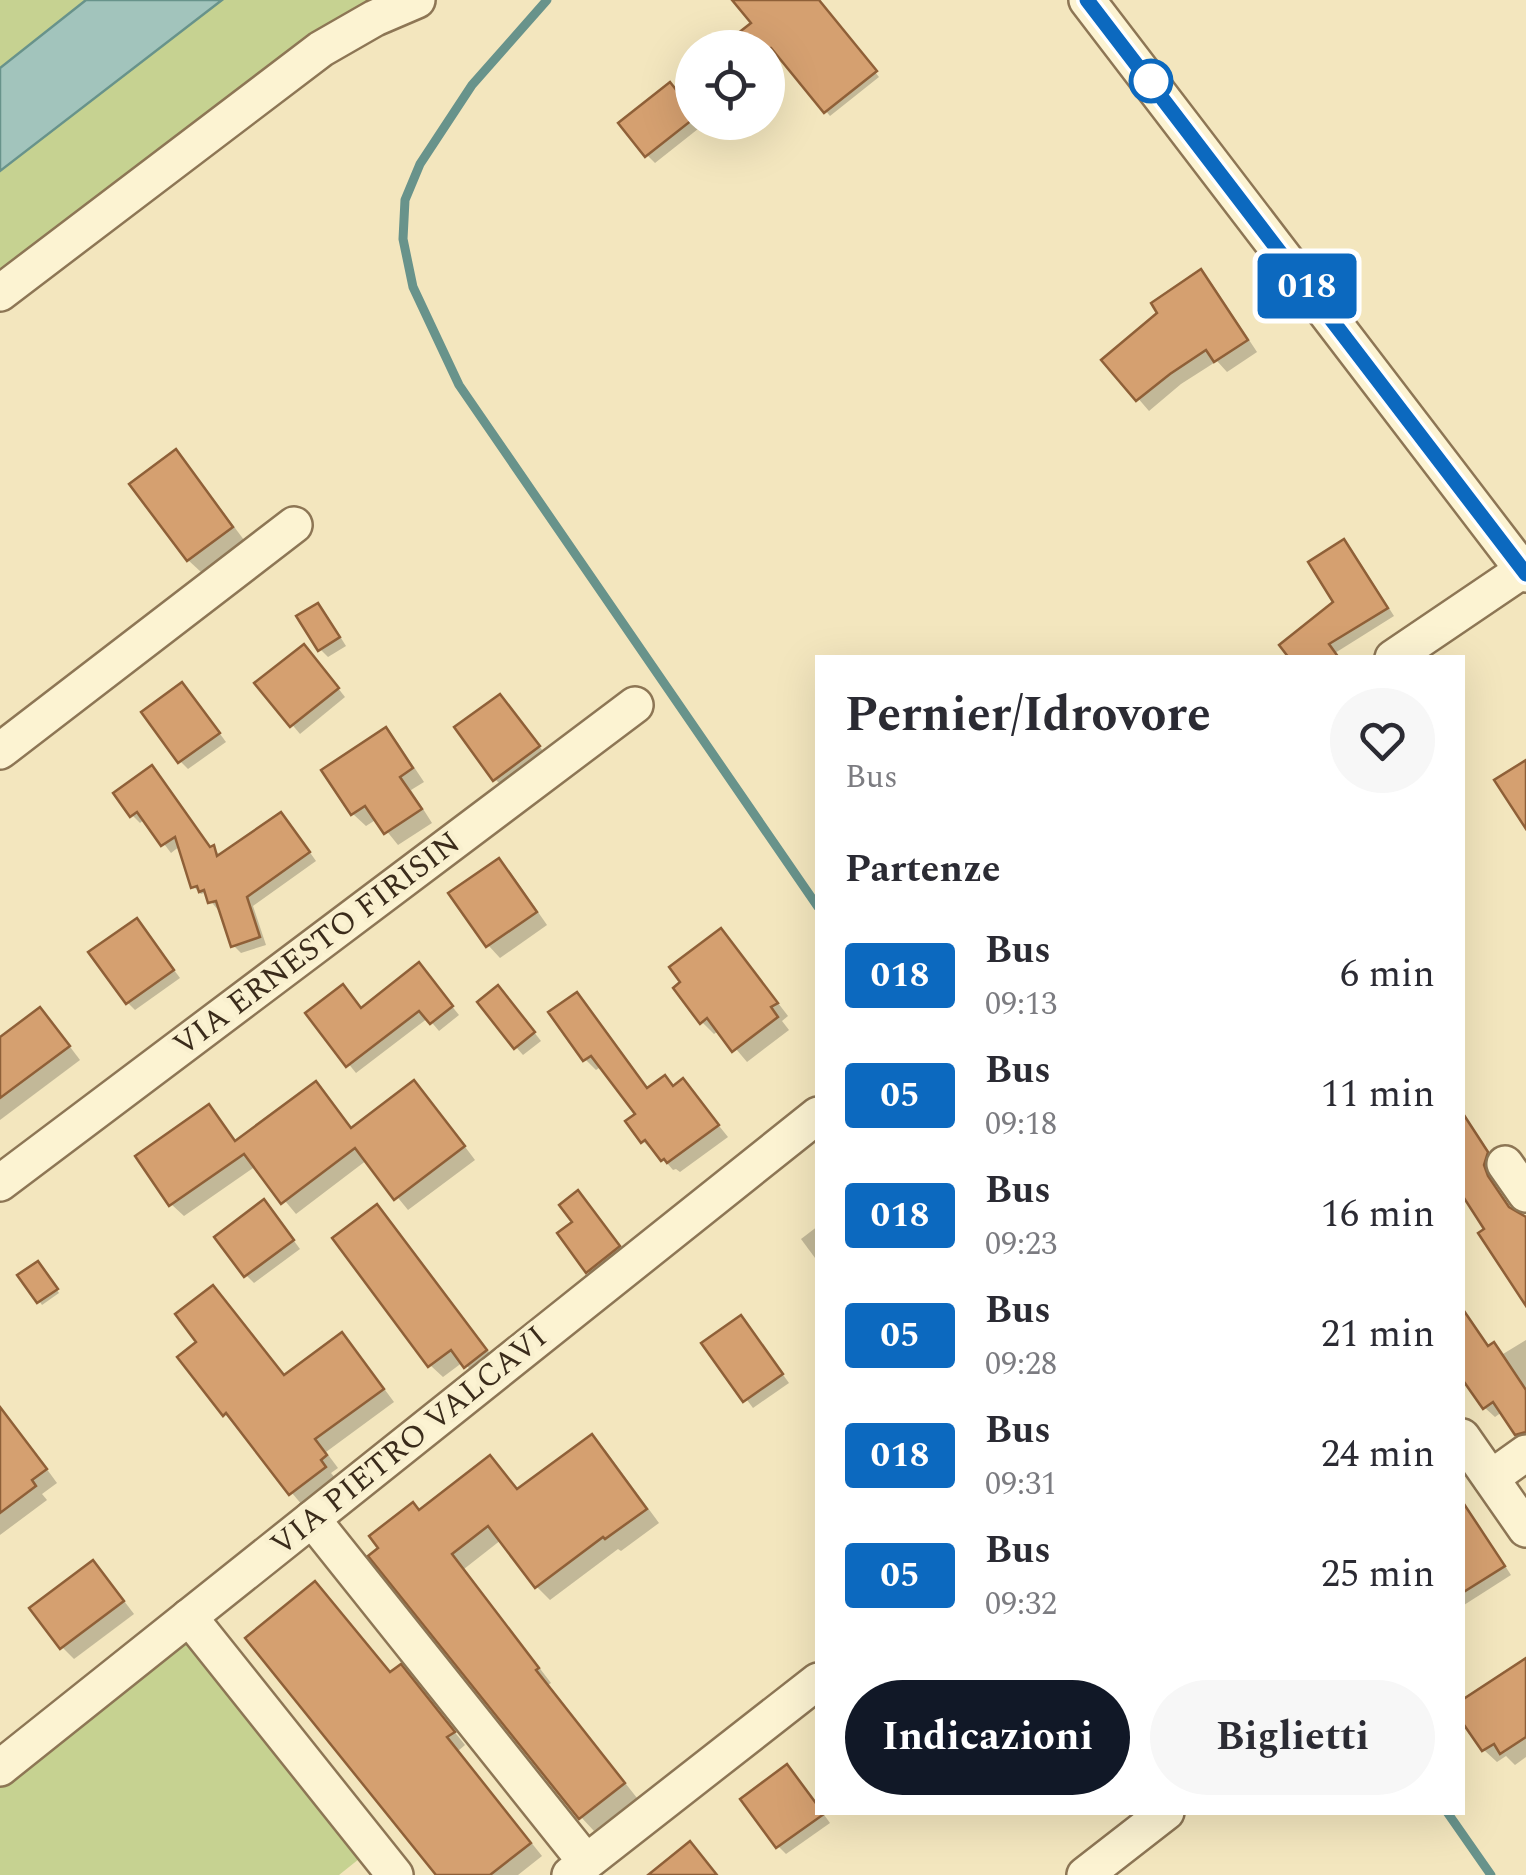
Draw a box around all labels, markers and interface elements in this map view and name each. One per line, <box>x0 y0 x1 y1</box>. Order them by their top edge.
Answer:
map controls <box>675 30 785 140</box>
button: locate <box>675 30 785 140</box>
unlabelled marker <box>1130 60 1172 102</box>
line badge: 018 <box>1250 254 1364 318</box>
text: 018 <box>1278 260 1336 313</box>
text: Pernier/Idrovore <box>845 679 1211 752</box>
button: heart <box>1330 688 1435 793</box>
text: Bus <box>845 753 898 802</box>
street label: VIA ERNESTO FIRISIN <box>163 819 471 1069</box>
text: Partenze <box>845 841 1001 899</box>
text: Bus <box>985 922 1051 980</box>
text: 6 min <box>1340 946 1435 1004</box>
text: 018 <box>871 949 929 1002</box>
text: 09:13 <box>985 980 1057 1029</box>
text: Bus <box>985 1042 1051 1100</box>
text: 11 min <box>1321 1066 1435 1124</box>
text: 05 <box>880 1069 920 1122</box>
text: 09:18 <box>985 1100 1057 1149</box>
text: Bus <box>985 1162 1051 1220</box>
text: 16 min <box>1321 1186 1435 1244</box>
text: 018 <box>871 1189 929 1242</box>
text: 09:23 <box>985 1220 1057 1269</box>
text: Bus <box>985 1282 1051 1340</box>
text: 21 min <box>1321 1306 1435 1364</box>
text: 05 <box>880 1309 920 1362</box>
street label: VIA PIETRO VALCAVI <box>260 1314 558 1568</box>
text: 09:28 <box>985 1340 1057 1389</box>
text: Bus <box>985 1402 1051 1460</box>
text: 24 min <box>1321 1426 1435 1484</box>
text: 018 <box>871 1429 929 1482</box>
text: 09:31 <box>985 1460 1057 1509</box>
text: Bus <box>985 1522 1051 1580</box>
text: 25 min <box>1321 1546 1435 1604</box>
text: 05 <box>880 1549 920 1602</box>
text: 09:32 <box>985 1580 1057 1629</box>
button: Indicazioni <box>845 1680 1130 1795</box>
button: Biglietti <box>1150 1680 1435 1795</box>

